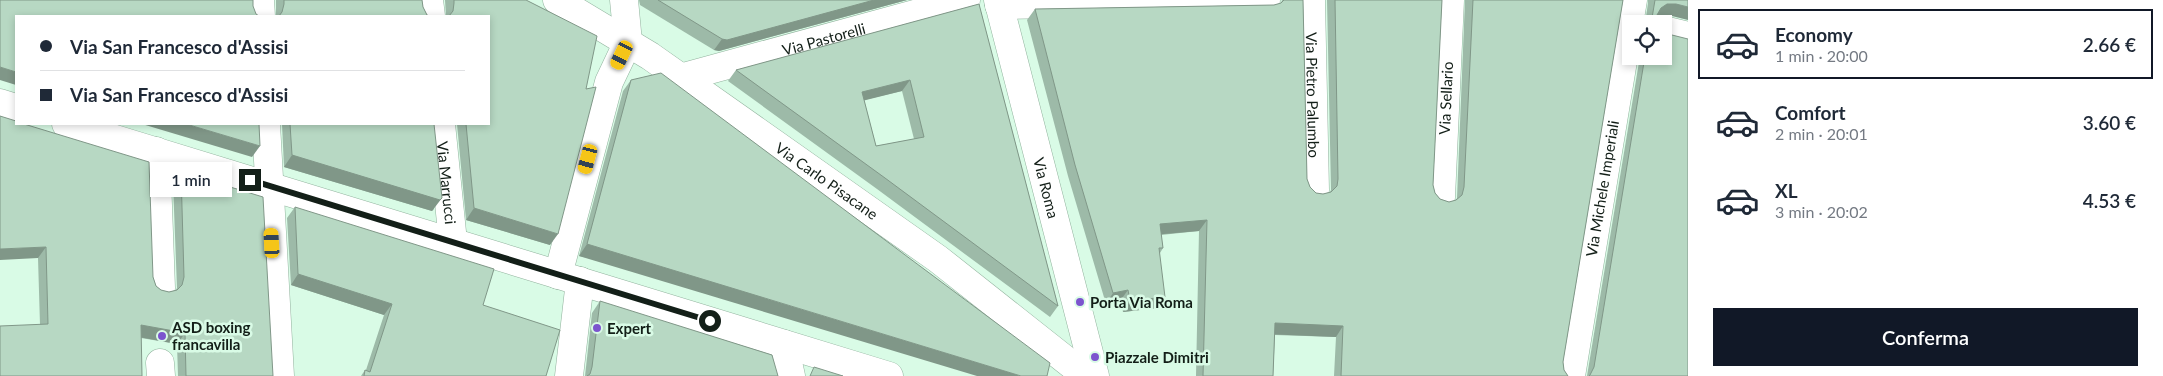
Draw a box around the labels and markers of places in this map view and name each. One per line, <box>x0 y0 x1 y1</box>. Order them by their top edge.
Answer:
place label: Porta Via Roma <box>1090 293 1193 311</box>
marker: Porta Via Roma <box>1074 296 1086 308</box>
place label: ASD boxing francavilla <box>171 318 251 353</box>
place label: Expert <box>607 319 652 337</box>
marker: Expert <box>591 322 603 334</box>
marker: ASD boxing francavilla <box>156 330 168 342</box>
place label: Piazzale Dimitri <box>1105 348 1209 366</box>
marker: Piazzale Dimitri <box>1089 351 1101 363</box>

